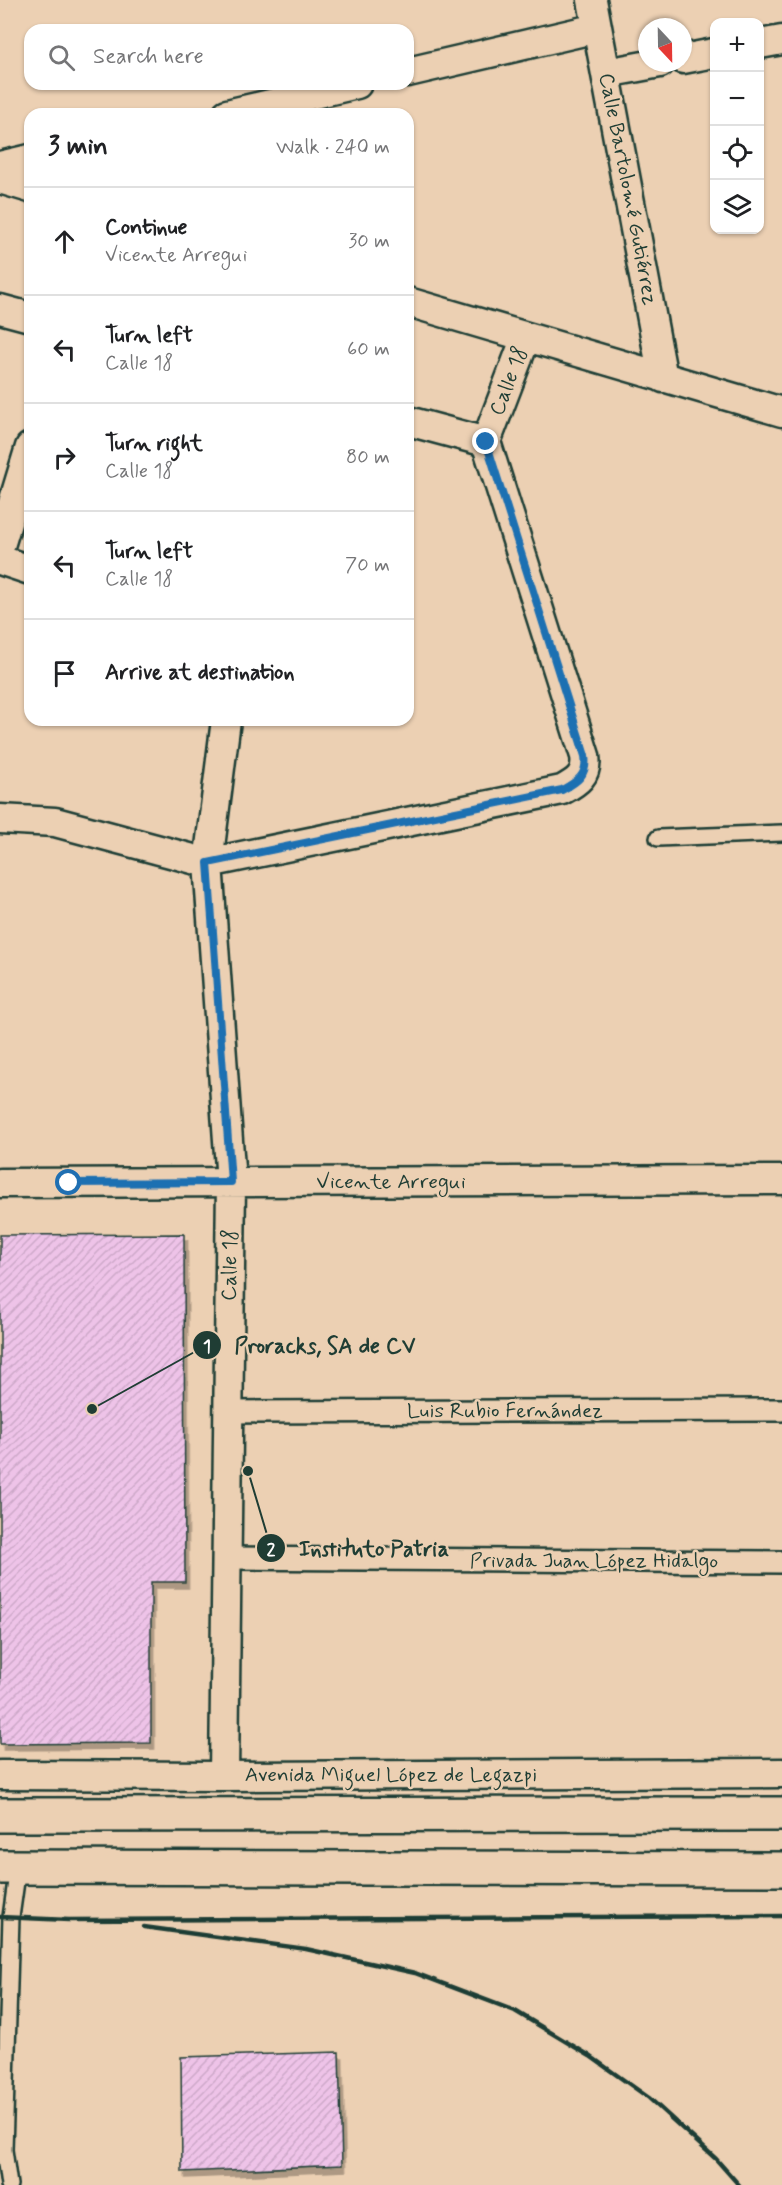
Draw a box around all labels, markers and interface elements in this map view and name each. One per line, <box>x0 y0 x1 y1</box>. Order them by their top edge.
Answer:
north arrow <box>638 18 692 72</box>
map controls <box>710 18 764 234</box>
button: + <box>710 18 764 72</box>
search box <box>24 24 414 90</box>
icon: search <box>45 41 78 74</box>
text: Search here <box>93 43 204 71</box>
street label: Calle Bartolomé Gutiérrez <box>592 71 664 308</box>
button: − <box>710 72 764 126</box>
button: locate <box>710 126 764 180</box>
text: 3 min <box>48 130 108 164</box>
text: Walk · 240 m <box>276 134 390 161</box>
button: layers <box>710 180 764 234</box>
text: Continue <box>105 214 187 242</box>
icon: ahead <box>48 225 81 258</box>
text: 30 m <box>348 228 390 255</box>
text: Vicente Arregui <box>105 242 247 269</box>
text: Turn left <box>105 322 193 350</box>
icon: left <box>48 333 81 366</box>
text: 60 m <box>347 336 390 363</box>
street label: Calle 18 <box>483 343 535 419</box>
text: Calle 18 <box>105 350 173 377</box>
route end <box>472 428 498 454</box>
text: Turn right <box>105 430 203 458</box>
icon: right <box>48 441 81 474</box>
text: 80 m <box>346 444 390 471</box>
text: Calle 18 <box>105 458 173 485</box>
text: Turn left <box>105 538 193 566</box>
icon: left <box>48 549 81 582</box>
text: 70 m <box>345 552 390 579</box>
text: Calle 18 <box>105 566 173 593</box>
icon: arrive <box>48 657 81 690</box>
text: Arrive at destination <box>105 659 295 687</box>
street label: Vicente Arregui <box>316 1168 466 1197</box>
route start <box>55 1169 81 1195</box>
street label: Calle 18 <box>215 1229 245 1301</box>
callout: Proracks, SA de CV <box>192 1325 428 1365</box>
text: Proracks, SA de CV <box>234 1333 416 1361</box>
text: 1 <box>203 1335 211 1359</box>
street label: Luis Rubio Fernández <box>407 1397 603 1425</box>
callout: Instituto Patria <box>256 1528 461 1568</box>
text: Instituto Patria <box>299 1536 449 1564</box>
text: 2 <box>267 1538 276 1562</box>
street label: Privada Juan López Hidalgo <box>470 1547 718 1576</box>
street label: Avenida Miguel López de Legazpi <box>245 1761 537 1791</box>

